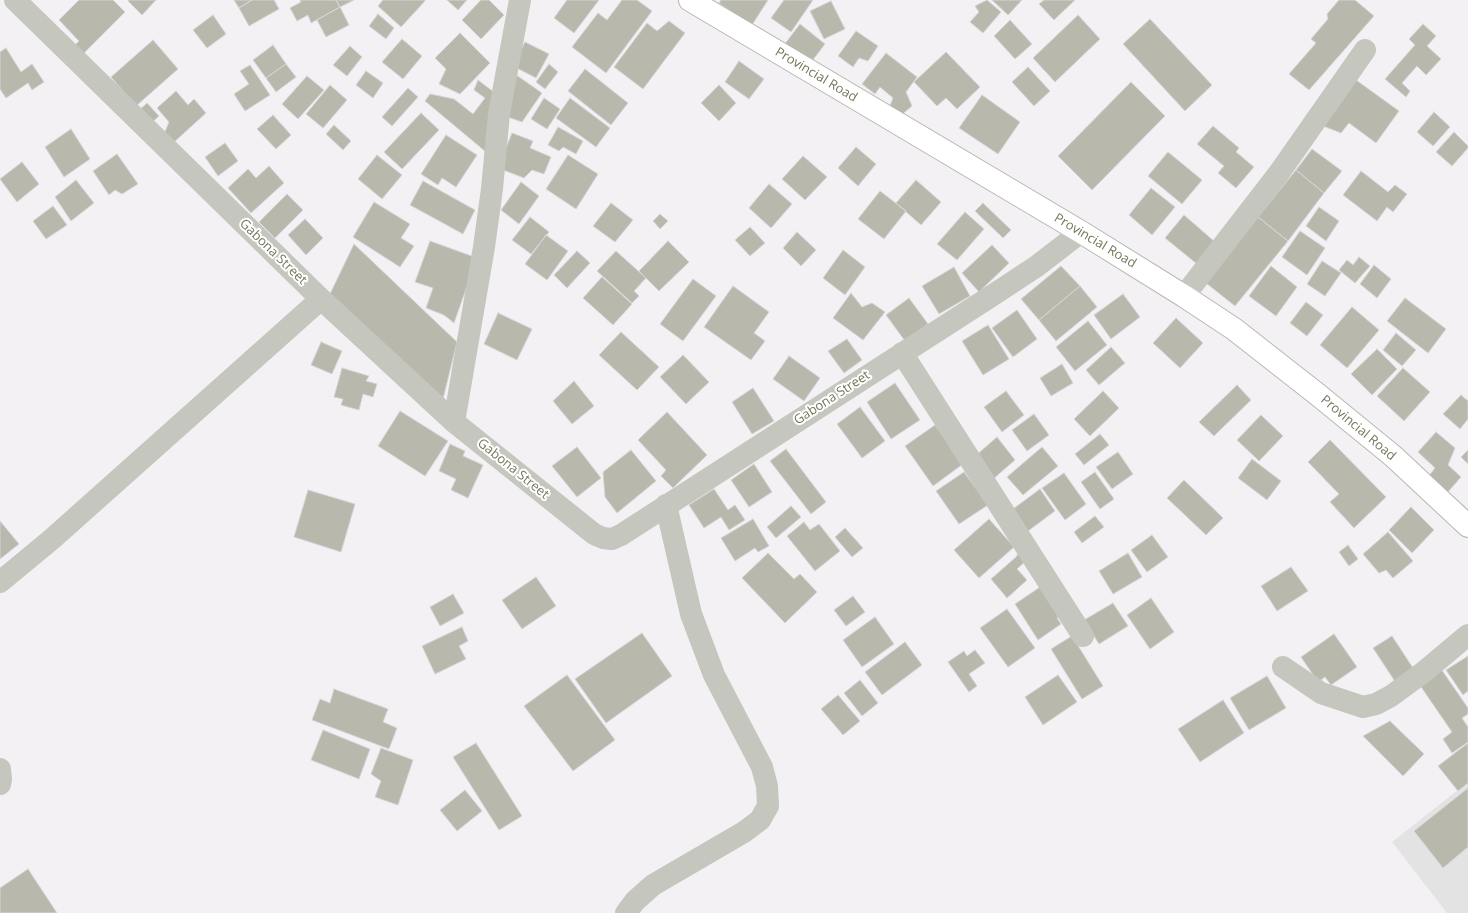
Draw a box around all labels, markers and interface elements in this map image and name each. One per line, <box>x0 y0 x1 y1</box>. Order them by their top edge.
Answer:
street label: Provincial Road <box>772 44 860 106</box>
street label: Provincial Road <box>1051 210 1139 272</box>
street label: Gabona Street <box>236 216 310 288</box>
street label: Gabona Street <box>791 368 873 428</box>
street label: Provincial Road <box>1317 392 1399 464</box>
street label: Gabona Street <box>474 435 552 503</box>

